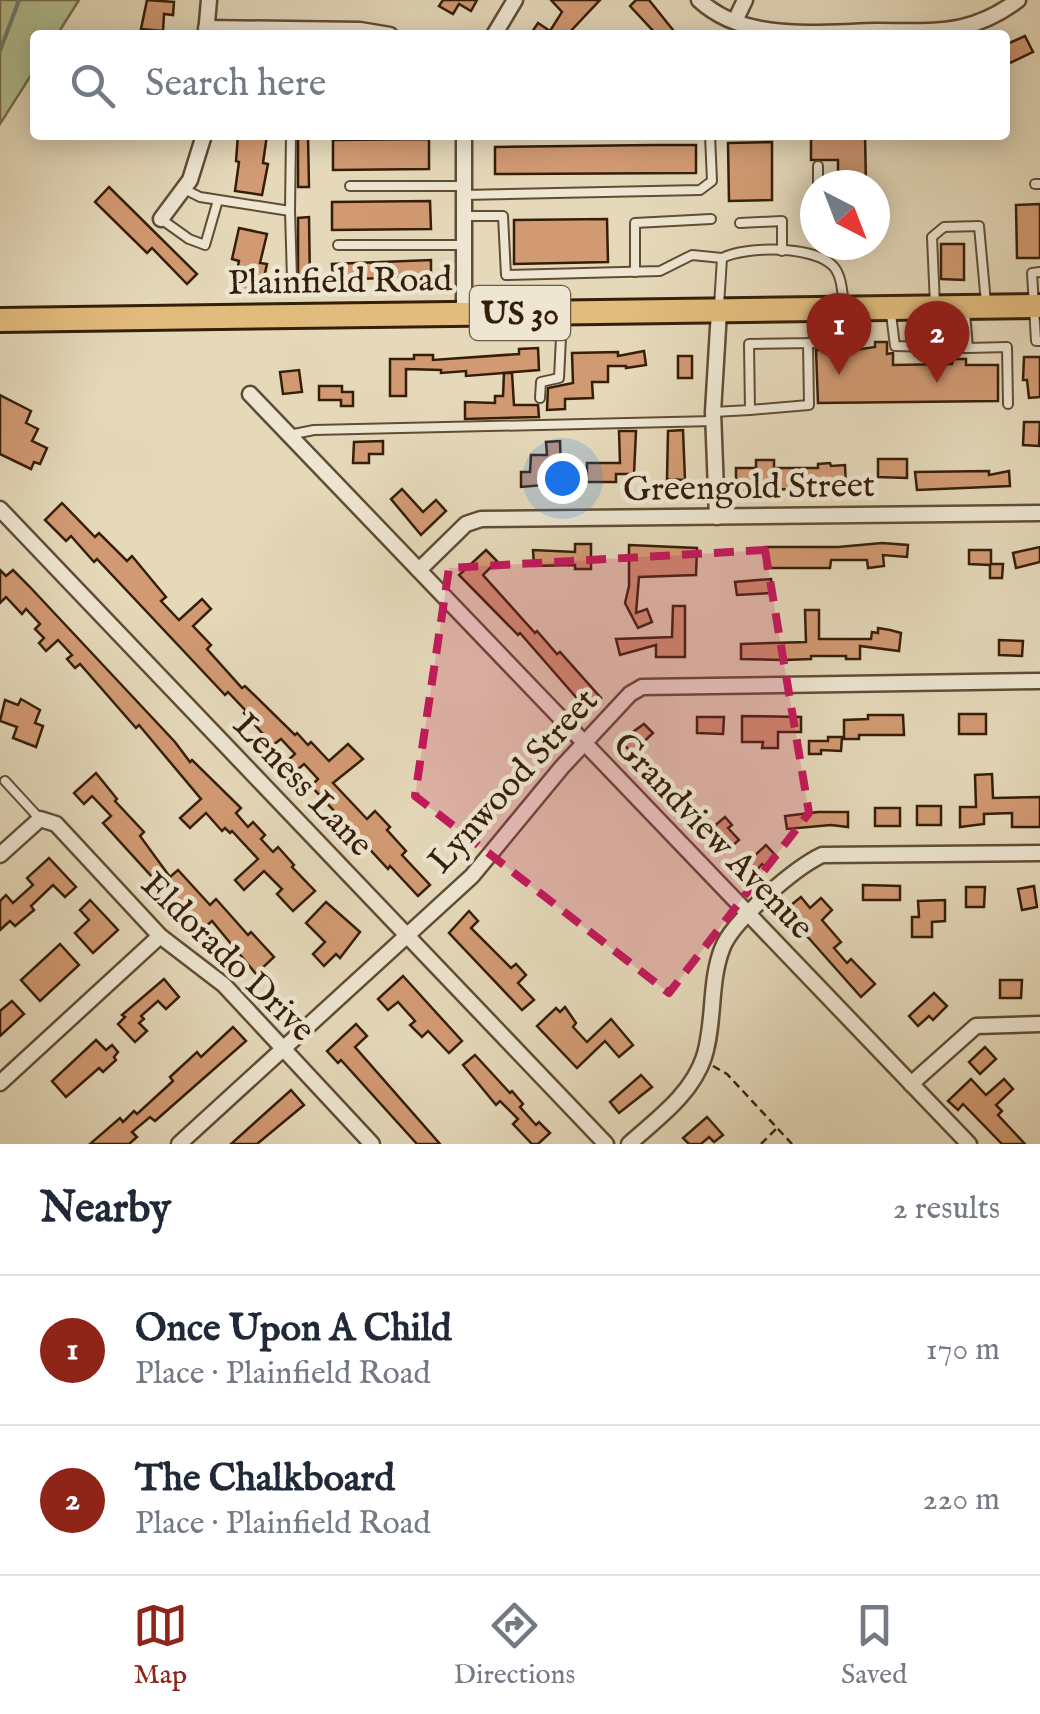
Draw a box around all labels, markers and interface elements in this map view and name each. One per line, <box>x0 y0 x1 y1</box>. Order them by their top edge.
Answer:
search box <box>30 30 1010 140</box>
icon: search <box>65 58 120 113</box>
text: Search here <box>145 61 326 109</box>
north arrow <box>800 170 890 260</box>
street label: Plainfield Road <box>228 258 453 307</box>
road number: US 30 <box>470 286 570 340</box>
pin: 1 <box>806 292 872 375</box>
pin: 2 <box>904 300 970 383</box>
your location <box>537 453 588 504</box>
street label: Greengold Street <box>623 464 875 513</box>
street label: Lynwood Street <box>419 680 609 883</box>
street label: Leness Lane <box>222 704 382 867</box>
street label: Grandview Avenue <box>602 724 823 950</box>
street label: Eldorado Drive <box>130 863 324 1052</box>
text: Nearby <box>40 1183 171 1236</box>
text: 2 results <box>893 1189 1000 1230</box>
text: Once Upon A Child <box>135 1306 452 1354</box>
text: 1 <box>67 1330 78 1371</box>
text: 170 m <box>926 1330 1000 1371</box>
text: Place · Plainfield Road <box>135 1354 431 1395</box>
text: The Chalkboard <box>135 1456 395 1504</box>
text: 2 <box>65 1480 80 1521</box>
text: 220 m <box>923 1480 1000 1521</box>
text: Place · Plainfield Road <box>135 1504 431 1545</box>
tab: Map <box>133 1598 188 1693</box>
tab: Directions <box>453 1598 575 1693</box>
tab: Saved <box>841 1598 907 1693</box>

